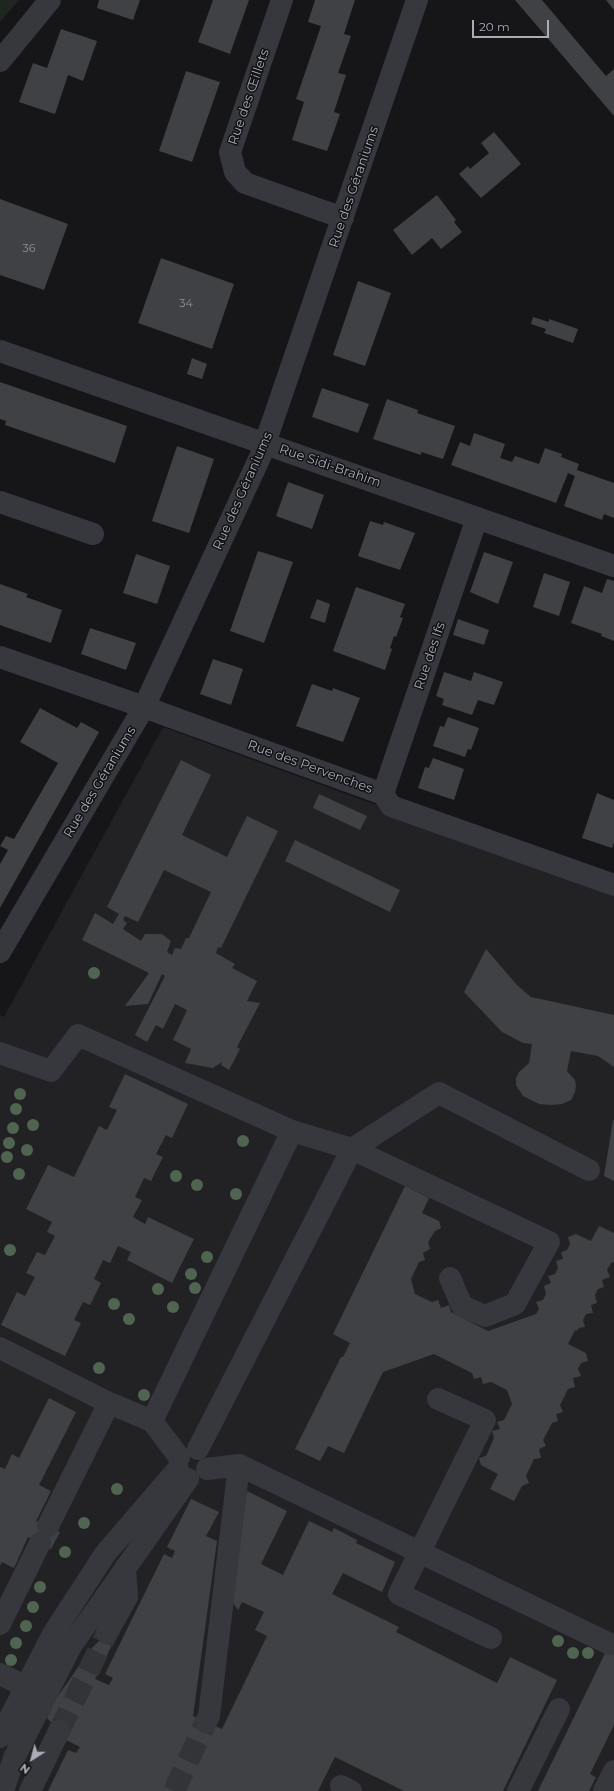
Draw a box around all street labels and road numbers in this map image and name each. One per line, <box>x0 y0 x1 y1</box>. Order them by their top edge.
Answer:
street label: Rue des Œillets <box>225 47 273 147</box>
street label: Rue des Géraniums <box>326 124 382 250</box>
street label: Rue des Géraniums <box>210 430 276 552</box>
street label: Rue Sidi-Brahim <box>277 441 383 491</box>
street label: Rue des Ifs <box>411 620 449 692</box>
street label: Rue des Géraniums <box>61 723 139 841</box>
street label: Rue des Pervenches <box>245 737 375 797</box>

